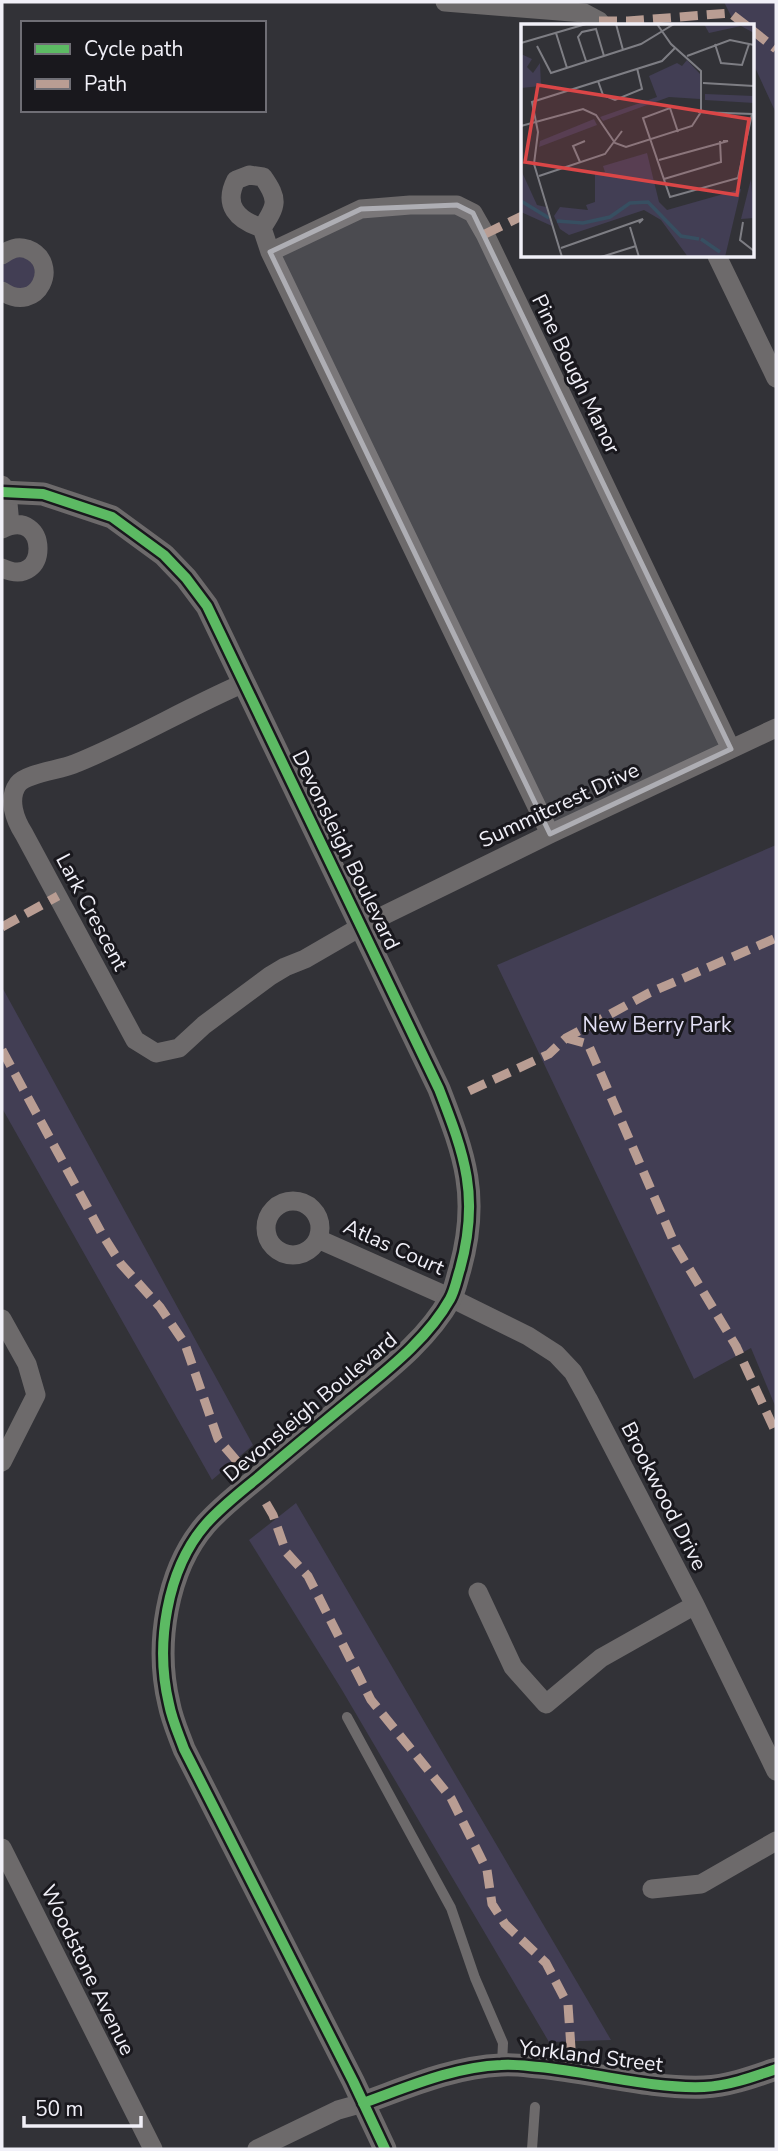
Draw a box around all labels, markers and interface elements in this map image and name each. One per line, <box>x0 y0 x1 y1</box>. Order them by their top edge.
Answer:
legend <box>21 21 266 112</box>
inset map <box>521 24 754 257</box>
text: Cycle path <box>84 35 183 63</box>
text: Path <box>84 70 127 98</box>
street label: Pine Bough Manor <box>525 290 627 459</box>
street label: Devonsleigh Boulevard <box>285 745 407 955</box>
street label: Summitcrest Drive <box>474 756 644 854</box>
street label: Lark Crescent <box>49 849 135 976</box>
park label: New Berry Park <box>583 1011 732 1039</box>
street label: Atlas Court <box>339 1212 449 1282</box>
street label: Devonsleigh Boulevard <box>217 1326 403 1488</box>
street label: Brookwood Drive <box>614 1417 714 1575</box>
street label: Woodstone Avenue <box>35 1880 141 2060</box>
street label: Yorkland Street <box>516 2033 665 2079</box>
scale bar <box>24 2084 142 2128</box>
text: 50 m <box>35 2095 84 2123</box>

